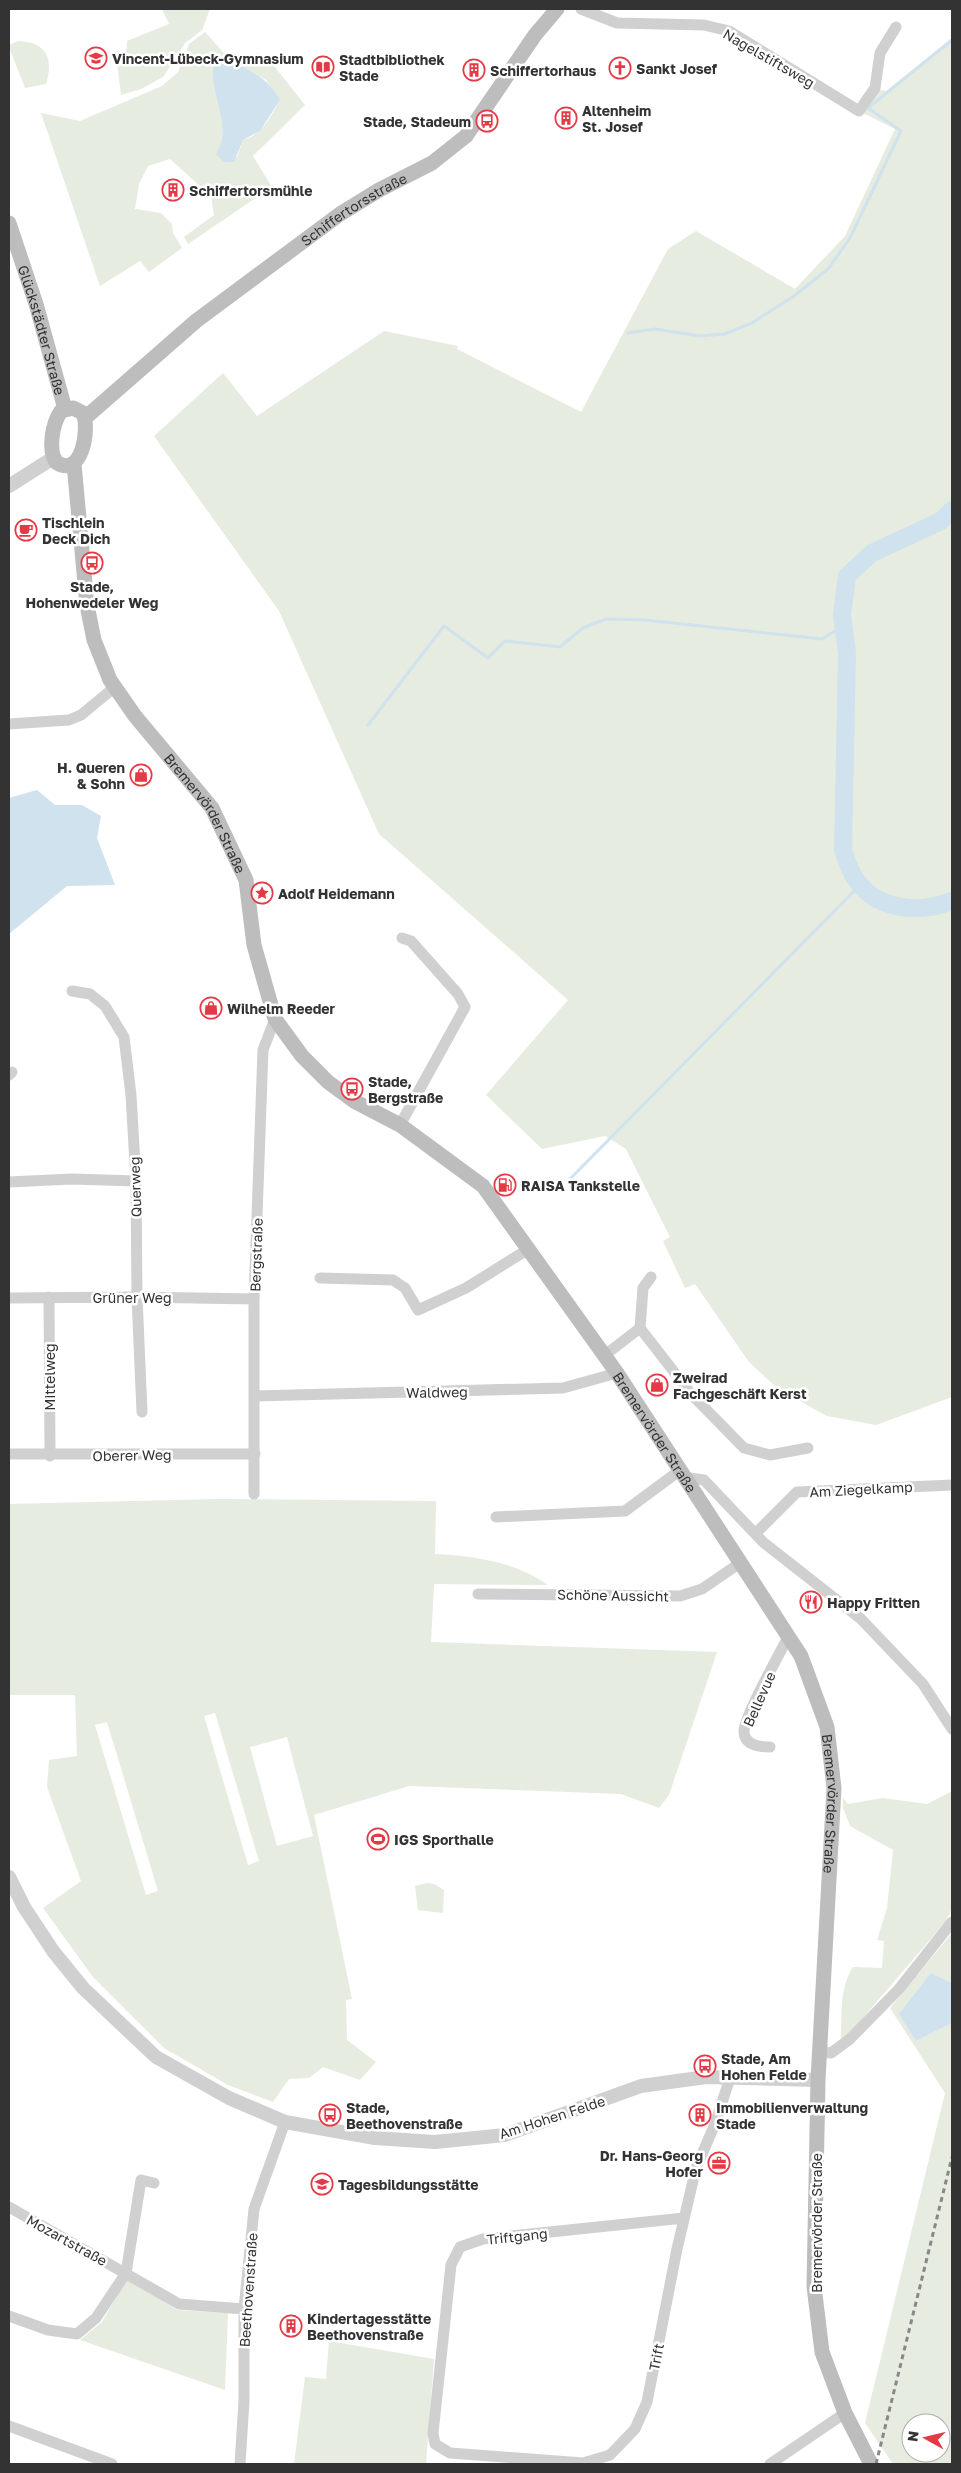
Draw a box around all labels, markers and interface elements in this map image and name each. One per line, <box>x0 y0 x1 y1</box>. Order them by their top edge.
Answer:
street label: Nagelstiftsweg <box>720 25 818 91</box>
school or university icon: Vincent-Lübeck-Gymnasium <box>84 46 108 70</box>
place label: Vincent-Lübeck-Gymnasium <box>112 50 304 67</box>
place label: Stadtbibliothek Stade <box>339 51 445 84</box>
library icon: Stadtbibliothek Stade <box>311 55 335 79</box>
church icon: Sankt Josef <box>608 56 632 80</box>
building icon: Schiffertorhaus <box>462 58 486 82</box>
place label: Sankt Josef <box>636 60 718 77</box>
place label: Schiffertorhaus <box>490 62 597 79</box>
place label: Altenheim St. Josef <box>582 102 651 135</box>
building icon: Altenheim St. Josef <box>554 106 578 130</box>
bus stop icon: Stade, Stadeum <box>475 109 499 133</box>
place label: Stade, Stadeum <box>363 113 471 130</box>
street label: Schiffertorsstraße <box>297 169 409 249</box>
building icon: Schiffertorsmühle <box>161 178 185 202</box>
place label: Schiffertorsmühle <box>189 182 312 199</box>
street label: Glückstädter Straße <box>15 263 69 397</box>
place label: Tischlein Deck Dich <box>42 514 110 547</box>
cafe icon: Tischlein Deck Dich <box>14 518 38 542</box>
bus stop icon: Stade, Hohenwedeler Weg <box>80 551 104 575</box>
place label: Stade, Hohenwedeler Weg <box>26 578 158 611</box>
street label: Bremervörder Straße <box>161 749 250 876</box>
place label: H. Queren & Sohn <box>57 759 125 792</box>
shop icon: H. Queren & Sohn <box>129 763 153 787</box>
place icon: Adolf Heidemann <box>250 881 274 905</box>
place label: Adolf Heidemann <box>278 885 395 902</box>
shop icon: Wilhelm Reeder <box>199 996 223 1020</box>
place label: Wilhelm Reeder <box>227 1000 336 1017</box>
place label: Stade, Bergstraße <box>368 1073 443 1106</box>
bus stop icon: Stade, Bergstraße <box>340 1077 364 1101</box>
street label: Querweg <box>125 1156 145 1218</box>
fuel station icon: RAISA Tankstelle <box>493 1173 517 1197</box>
place label: RAISA Tankstelle <box>521 1177 640 1194</box>
street label: Bergstraße <box>246 1218 266 1292</box>
street label: Grüner Weg <box>92 1289 172 1306</box>
street label: Mittelweg <box>41 1343 58 1411</box>
street label: Bremervörder Straße <box>610 1368 700 1495</box>
place label: Zweirad Fachgeschäft Kerst <box>673 1369 807 1402</box>
shop icon: Zweirad Fachgeschäft Kerst <box>645 1373 669 1397</box>
street label: Waldweg <box>406 1383 468 1401</box>
street label: Oberer Weg <box>92 1446 172 1464</box>
street label: Am Ziegelkamp <box>809 1478 913 1500</box>
street label: Schöne Aussicht <box>557 1586 669 1604</box>
restaurant icon: Happy Fritten <box>799 1590 823 1614</box>
place label: Happy Fritten <box>827 1594 920 1611</box>
street label: Bellevue <box>739 1669 779 1729</box>
street label: Bremervörder Straße <box>819 1733 843 1874</box>
sports icon: IGS Sporthalle <box>366 1827 390 1851</box>
place label: IGS Sporthalle <box>394 1831 494 1848</box>
place label: Stade, Am Hohen Felde <box>721 2050 807 2083</box>
bus stop icon: Stade, Am Hohen Felde <box>693 2054 717 2078</box>
street label: Am Hohen Felde <box>497 2092 607 2142</box>
place label: Stade, Beethovenstraße <box>346 2099 463 2132</box>
place label: Immobilienverwaltung Stade <box>716 2099 868 2132</box>
bus stop icon: Stade, Beethovenstraße <box>318 2103 342 2127</box>
building icon: Immobilienverwaltung Stade <box>688 2103 712 2127</box>
place label: Dr. Hans-Georg Hofer <box>600 2147 704 2180</box>
office icon: Dr. Hans-Georg Hofer <box>707 2151 731 2175</box>
street label: Bremervörder Straße <box>808 2153 825 2293</box>
school or university icon: Tagesbildungsstätte <box>310 2172 334 2196</box>
place label: Tagesbildungsstätte <box>338 2176 479 2193</box>
street label: Mozartstraße <box>24 2211 110 2269</box>
street label: Triftgang <box>486 2224 548 2248</box>
street label: Beethovenstraße <box>236 2232 260 2348</box>
place label: Kindertagesstätte Beethovenstraße <box>307 2310 431 2343</box>
building icon: Kindertagesstätte Beethovenstraße <box>279 2314 303 2338</box>
street label: Trift <box>645 2342 667 2372</box>
north arrow <box>901 2413 951 2463</box>
text: N <box>903 2430 922 2443</box>

